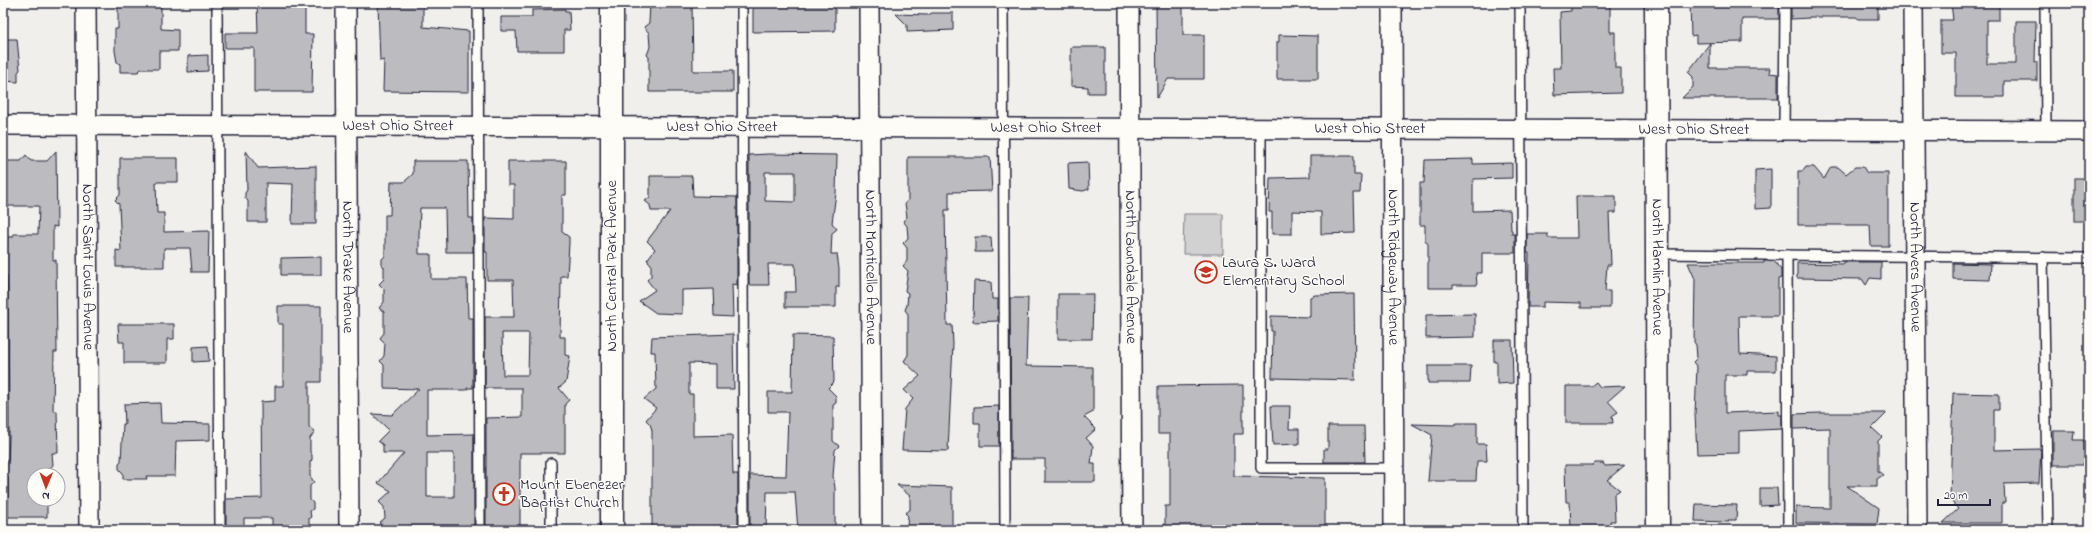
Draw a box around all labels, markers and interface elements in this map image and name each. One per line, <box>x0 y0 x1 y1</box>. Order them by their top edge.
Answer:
street label: West Ohio Street <box>343 114 454 138</box>
street label: West Ohio Street <box>667 115 778 139</box>
street label: West Ohio Street <box>991 116 1102 140</box>
street label: West Ohio Street <box>1315 117 1426 141</box>
street label: West Ohio Street <box>1639 118 1750 142</box>
street label: North Central Park Avenue <box>600 180 624 352</box>
street label: North Saint Louis Avenue <box>75 184 100 351</box>
street label: North Monticello Avenue <box>858 189 883 346</box>
street label: North Ridgeway Avenue <box>1381 189 1405 346</box>
street label: North Lawndale Avenue <box>1118 190 1143 345</box>
street label: North Hamlin Avenue <box>1645 199 1669 336</box>
street label: North Drake Avenue <box>335 201 360 334</box>
street label: North Avers Avenue <box>1903 202 1928 333</box>
place label: Laura S. Ward Elementary School <box>1222 251 1345 293</box>
school or university icon: Laura S. Ward Elementary School <box>1193 259 1219 285</box>
north arrow <box>26 467 66 507</box>
place label: Mount Ebenezer Baptist Church <box>519 473 624 515</box>
church icon: Mount Ebenezer Baptist Church <box>491 481 517 507</box>
scale bar <box>1938 481 1990 507</box>
text: 20 m <box>1944 487 1967 505</box>
text: N <box>42 488 50 504</box>

